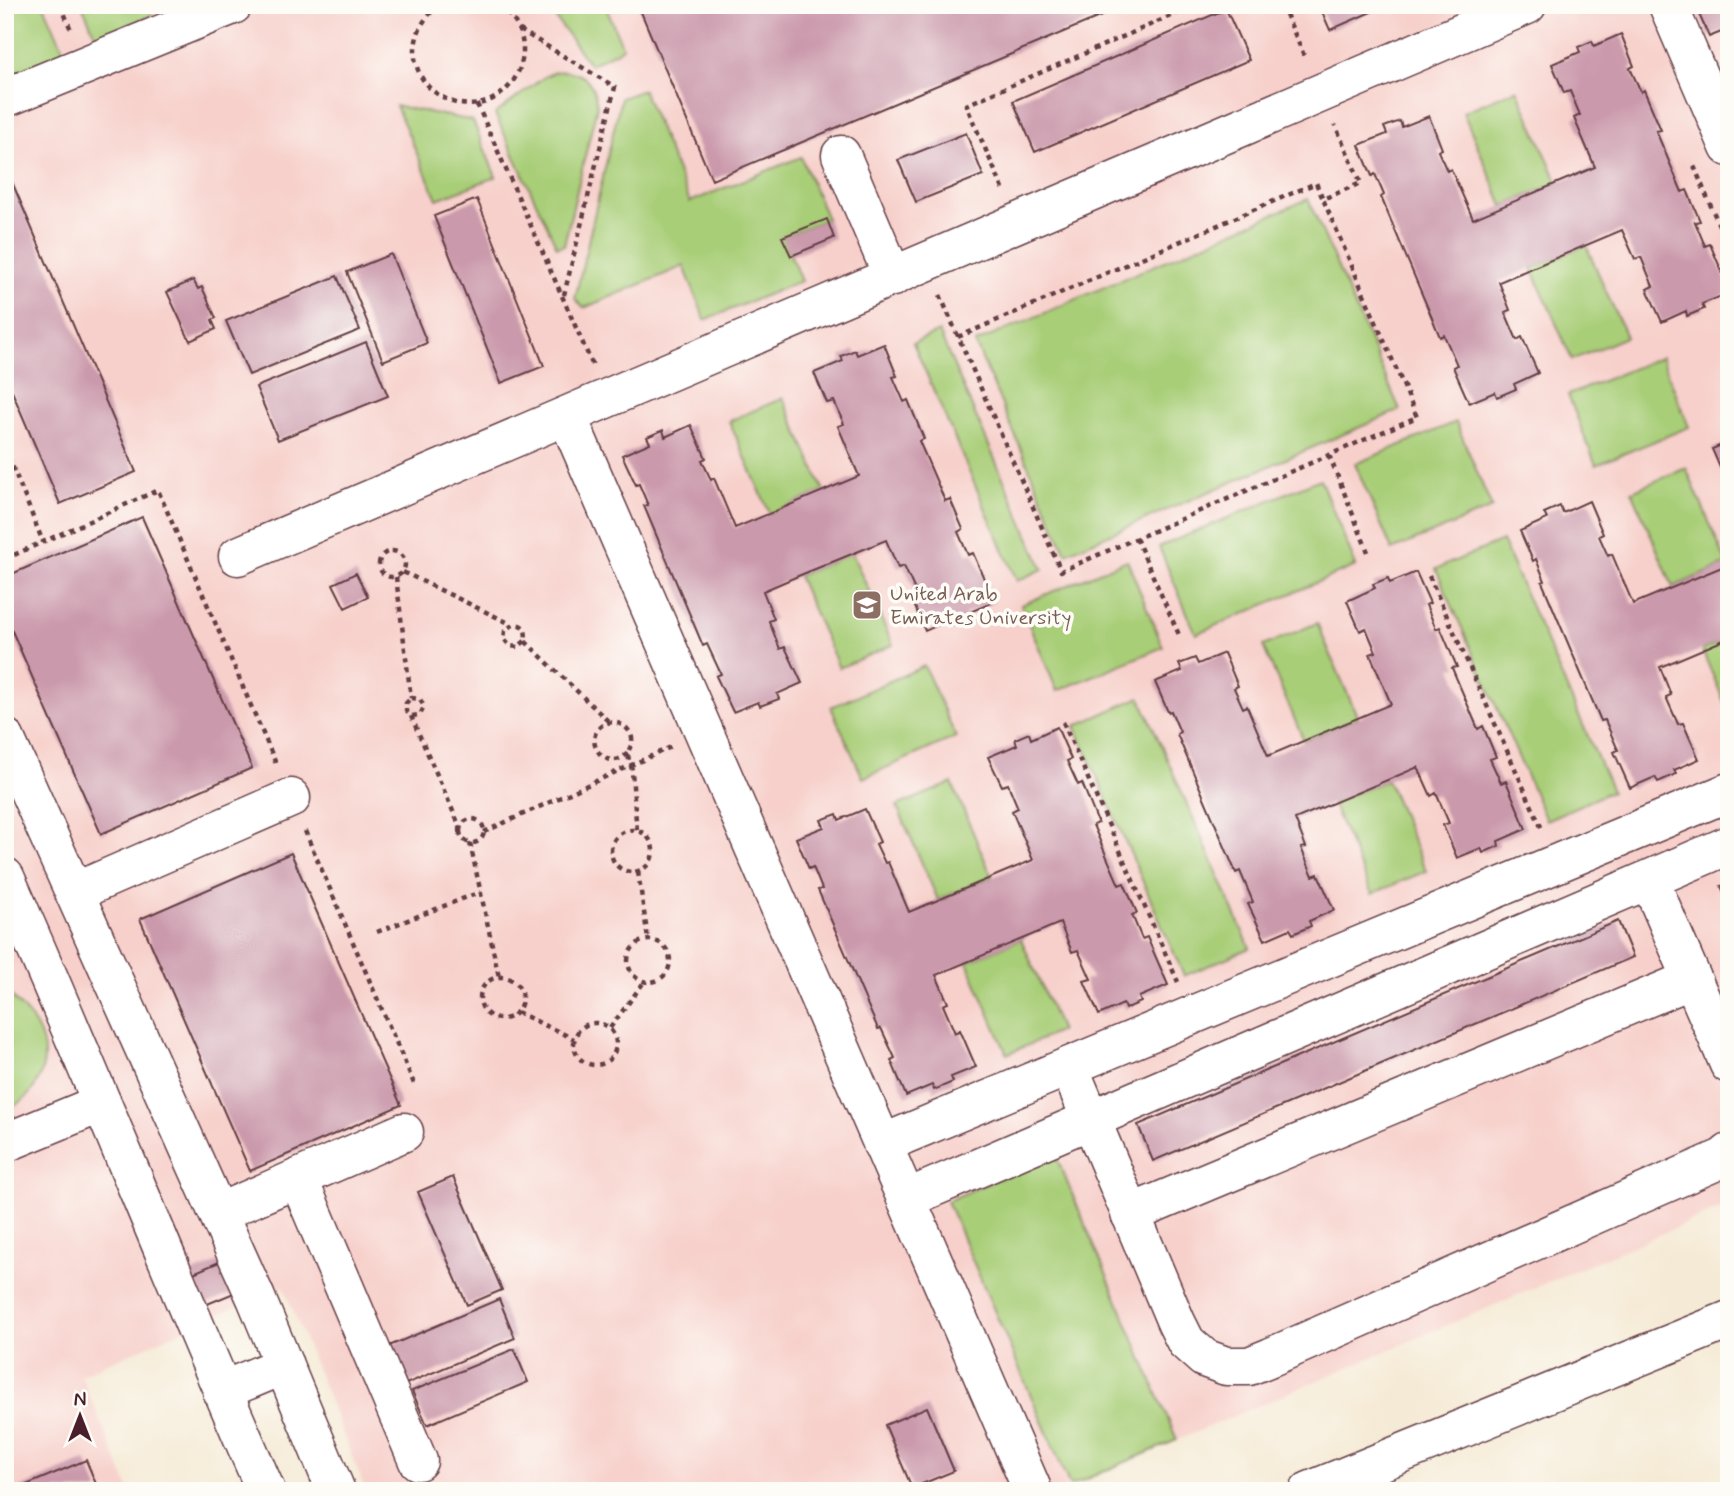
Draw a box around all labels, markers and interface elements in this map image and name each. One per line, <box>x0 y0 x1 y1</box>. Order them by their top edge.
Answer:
place label: United Arab Emirates University <box>890 580 1071 632</box>
school or university icon: United Arab Emirates University <box>850 588 884 622</box>
north arrow <box>46 1380 116 1450</box>
text: N <box>74 1388 86 1413</box>

